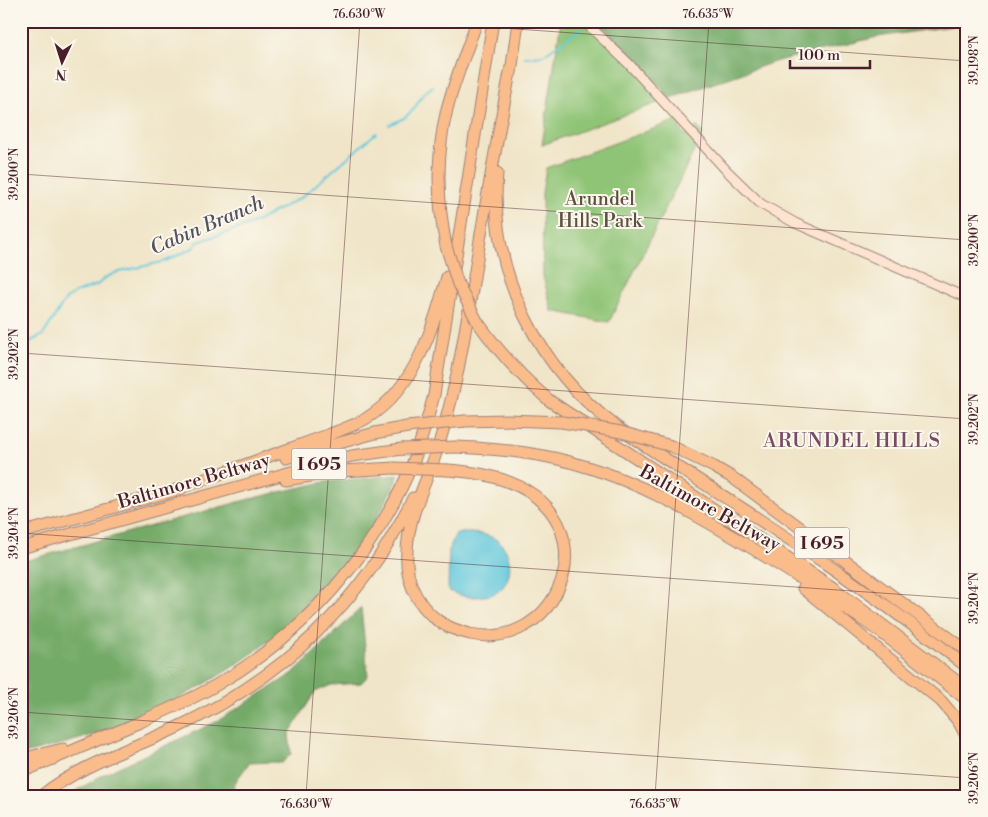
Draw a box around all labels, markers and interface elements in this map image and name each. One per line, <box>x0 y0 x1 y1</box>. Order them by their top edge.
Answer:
text: 76.630°W <box>333 7 386 22</box>
text: 76.635°W <box>682 7 735 22</box>
text: 39.198°N <box>967 35 982 85</box>
north arrow <box>38 38 88 88</box>
scale bar <box>790 38 870 70</box>
text: 100 m <box>798 46 840 65</box>
text: N <box>55 65 67 83</box>
text: 39.200°N <box>7 148 22 200</box>
park label: Arundel Hills Park <box>558 187 643 233</box>
water label: Cabin Branch <box>147 191 268 261</box>
text: 39.200°N <box>967 214 982 266</box>
text: 39.202°N <box>7 328 22 380</box>
text: 39.202°N <box>967 393 982 445</box>
district label: ARUNDEL HILLS <box>762 429 941 454</box>
street label: Baltimore Beltway <box>114 448 274 515</box>
road number: I 695 <box>292 448 346 479</box>
street label: Baltimore Beltway <box>634 459 785 557</box>
text: 39.204°N <box>7 507 22 559</box>
road number: I 695 <box>794 528 850 558</box>
text: 39.204°N <box>967 572 982 624</box>
text: 39.206°N <box>7 687 22 739</box>
text: 39.206°N <box>967 752 982 804</box>
text: 76.630°W <box>280 797 333 812</box>
text: 76.635°W <box>629 797 682 812</box>

